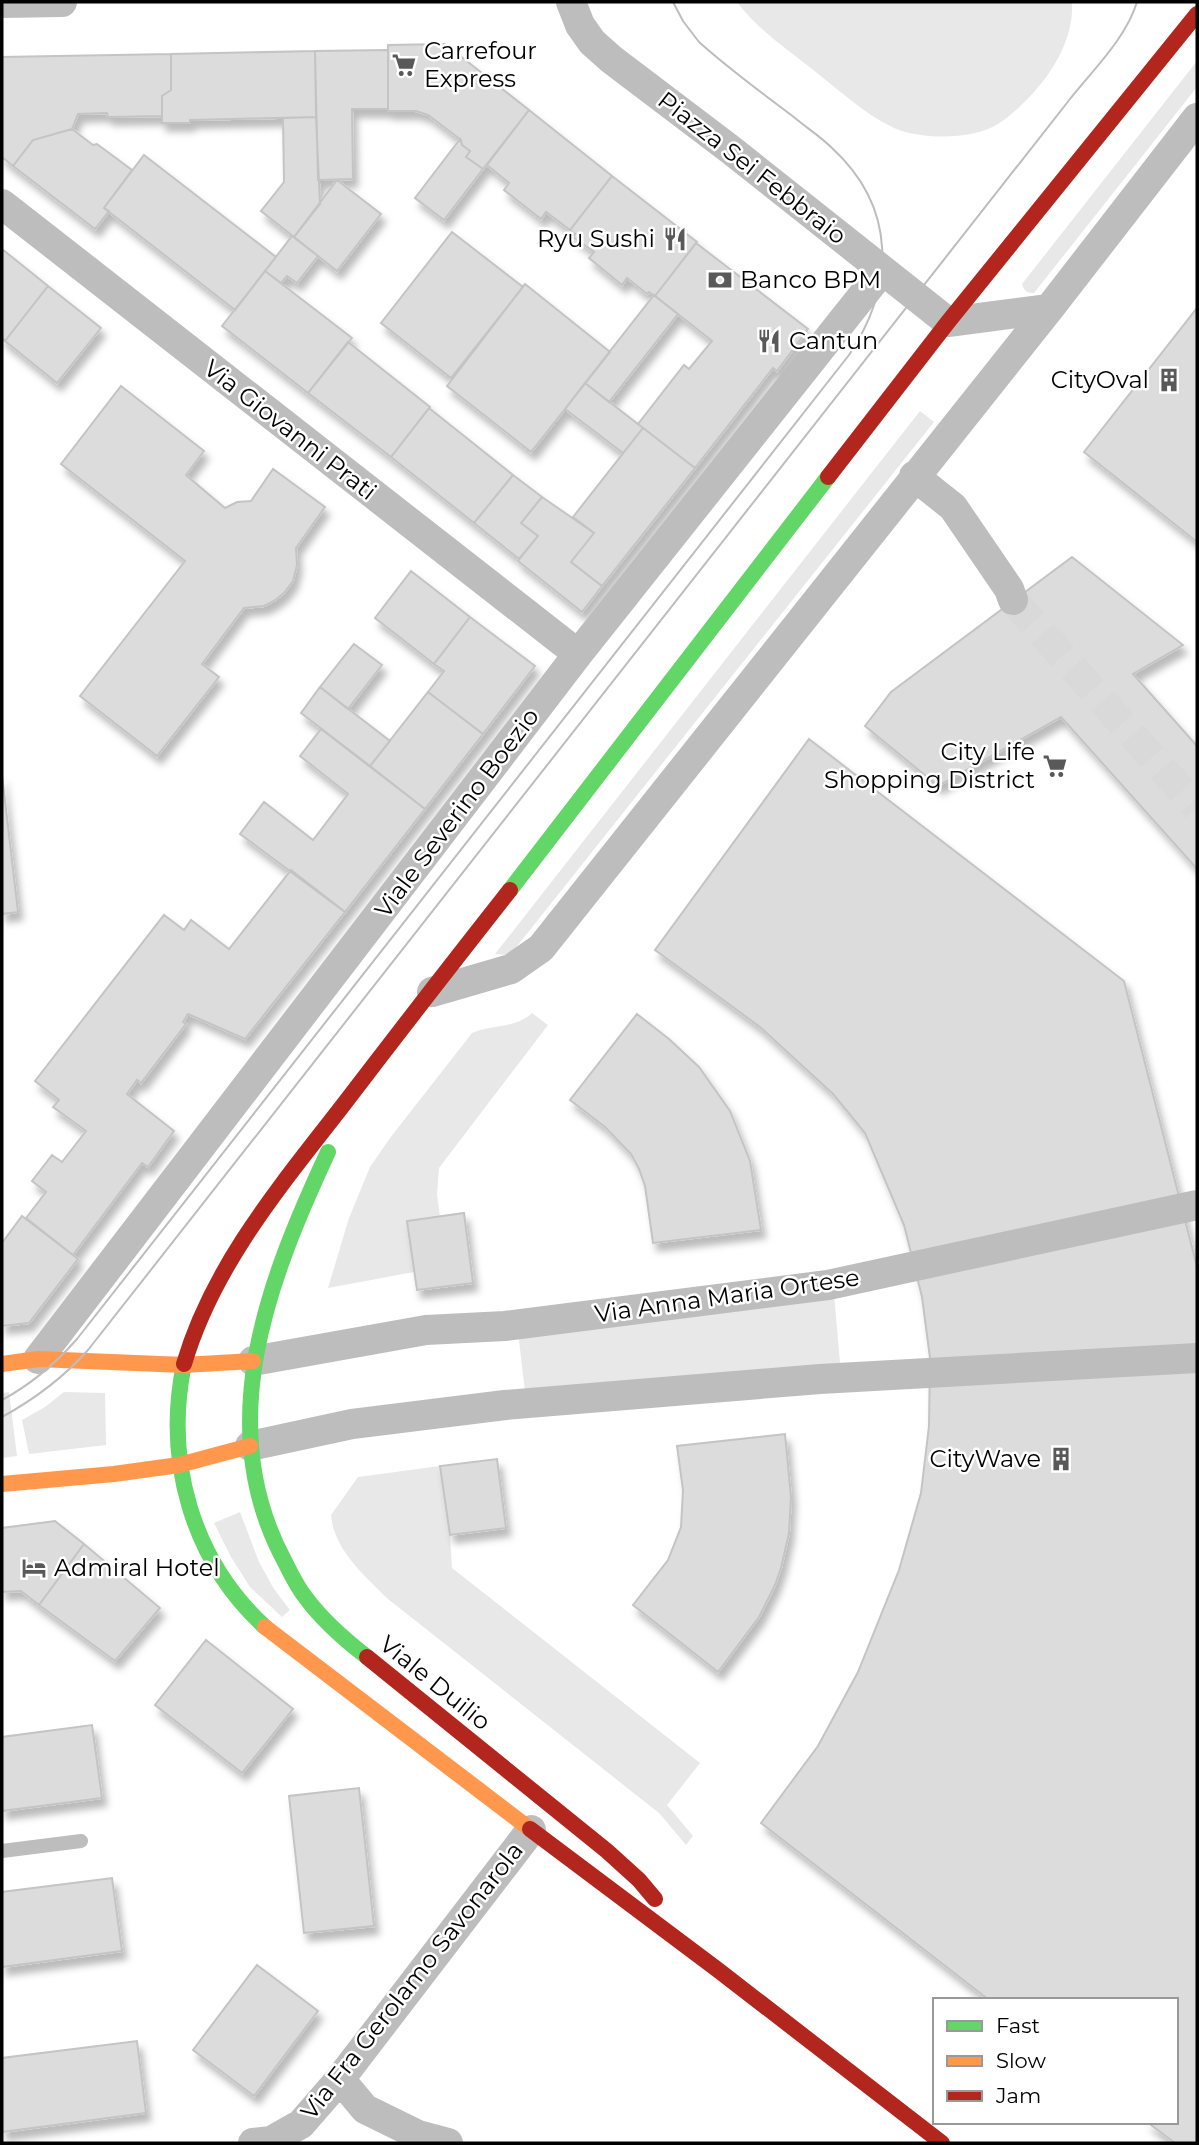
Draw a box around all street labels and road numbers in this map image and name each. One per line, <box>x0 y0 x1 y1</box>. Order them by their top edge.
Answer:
street label: Piazza Sei Febbraio <box>652 85 852 250</box>
street label: Via Giovanni Prati <box>198 353 382 506</box>
street label: Viale Severino Boezio <box>368 702 545 923</box>
street label: Via Anna Maria Ortese <box>593 1263 861 1328</box>
street label: Viale Duilio <box>374 1629 497 1736</box>
street label: Via Fra Gerolamo Savonarola <box>294 1836 529 2125</box>

